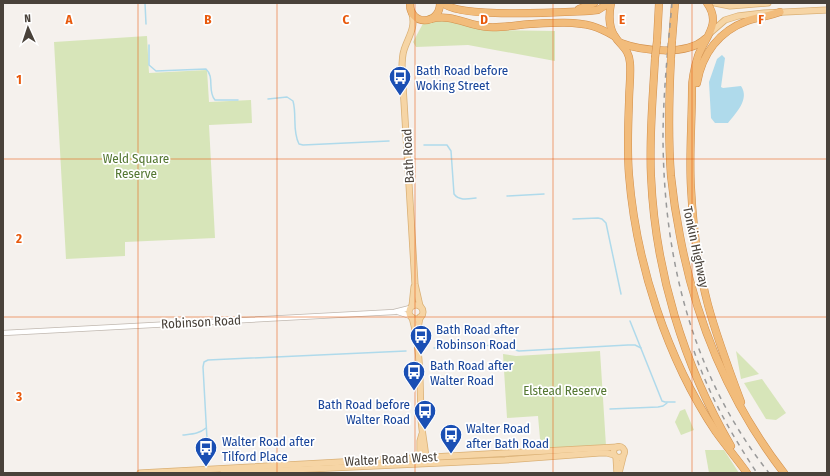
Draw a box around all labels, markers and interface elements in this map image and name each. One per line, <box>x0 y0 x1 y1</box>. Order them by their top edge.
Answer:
north arrow <box>8 8 48 48</box>
text: N <box>24 12 31 25</box>
text: A <box>64 12 73 27</box>
text: B <box>204 12 212 27</box>
text: C <box>343 12 350 27</box>
text: D <box>480 12 488 27</box>
text: E <box>619 12 625 27</box>
text: F <box>758 12 764 27</box>
place label: Bath Road before Woking Street <box>416 63 508 93</box>
bus stop icon: Bath Road before Woking Street <box>387 64 413 97</box>
text: 1 <box>16 72 22 87</box>
street label: Bath Road <box>399 128 417 184</box>
park label: Weld Square Reserve <box>103 151 169 181</box>
street label: Tonkin Highway <box>680 205 712 289</box>
text: 2 <box>15 231 22 246</box>
street label: Robinson Road <box>161 312 241 332</box>
place label: Bath Road after Robinson Road <box>436 322 519 352</box>
bus stop icon: Bath Road after Robinson Road <box>408 323 434 356</box>
place label: Bath Road after Walter Road <box>430 358 513 388</box>
bus stop icon: Bath Road after Walter Road <box>401 359 427 392</box>
park label: Elstead Reserve <box>523 383 607 398</box>
text: 3 <box>15 389 22 404</box>
place label: Bath Road before Walter Road <box>318 397 410 427</box>
bus stop icon: Bath Road before Walter Road <box>412 398 438 431</box>
place label: Walter Road after Bath Road <box>466 421 549 451</box>
bus stop icon: Walter Road after Bath Road <box>438 422 464 455</box>
place label: Walter Road after Tilford Place <box>222 434 315 464</box>
bus stop icon: Walter Road after Tilford Place <box>193 435 219 468</box>
street label: Walter Road West <box>344 449 439 469</box>

